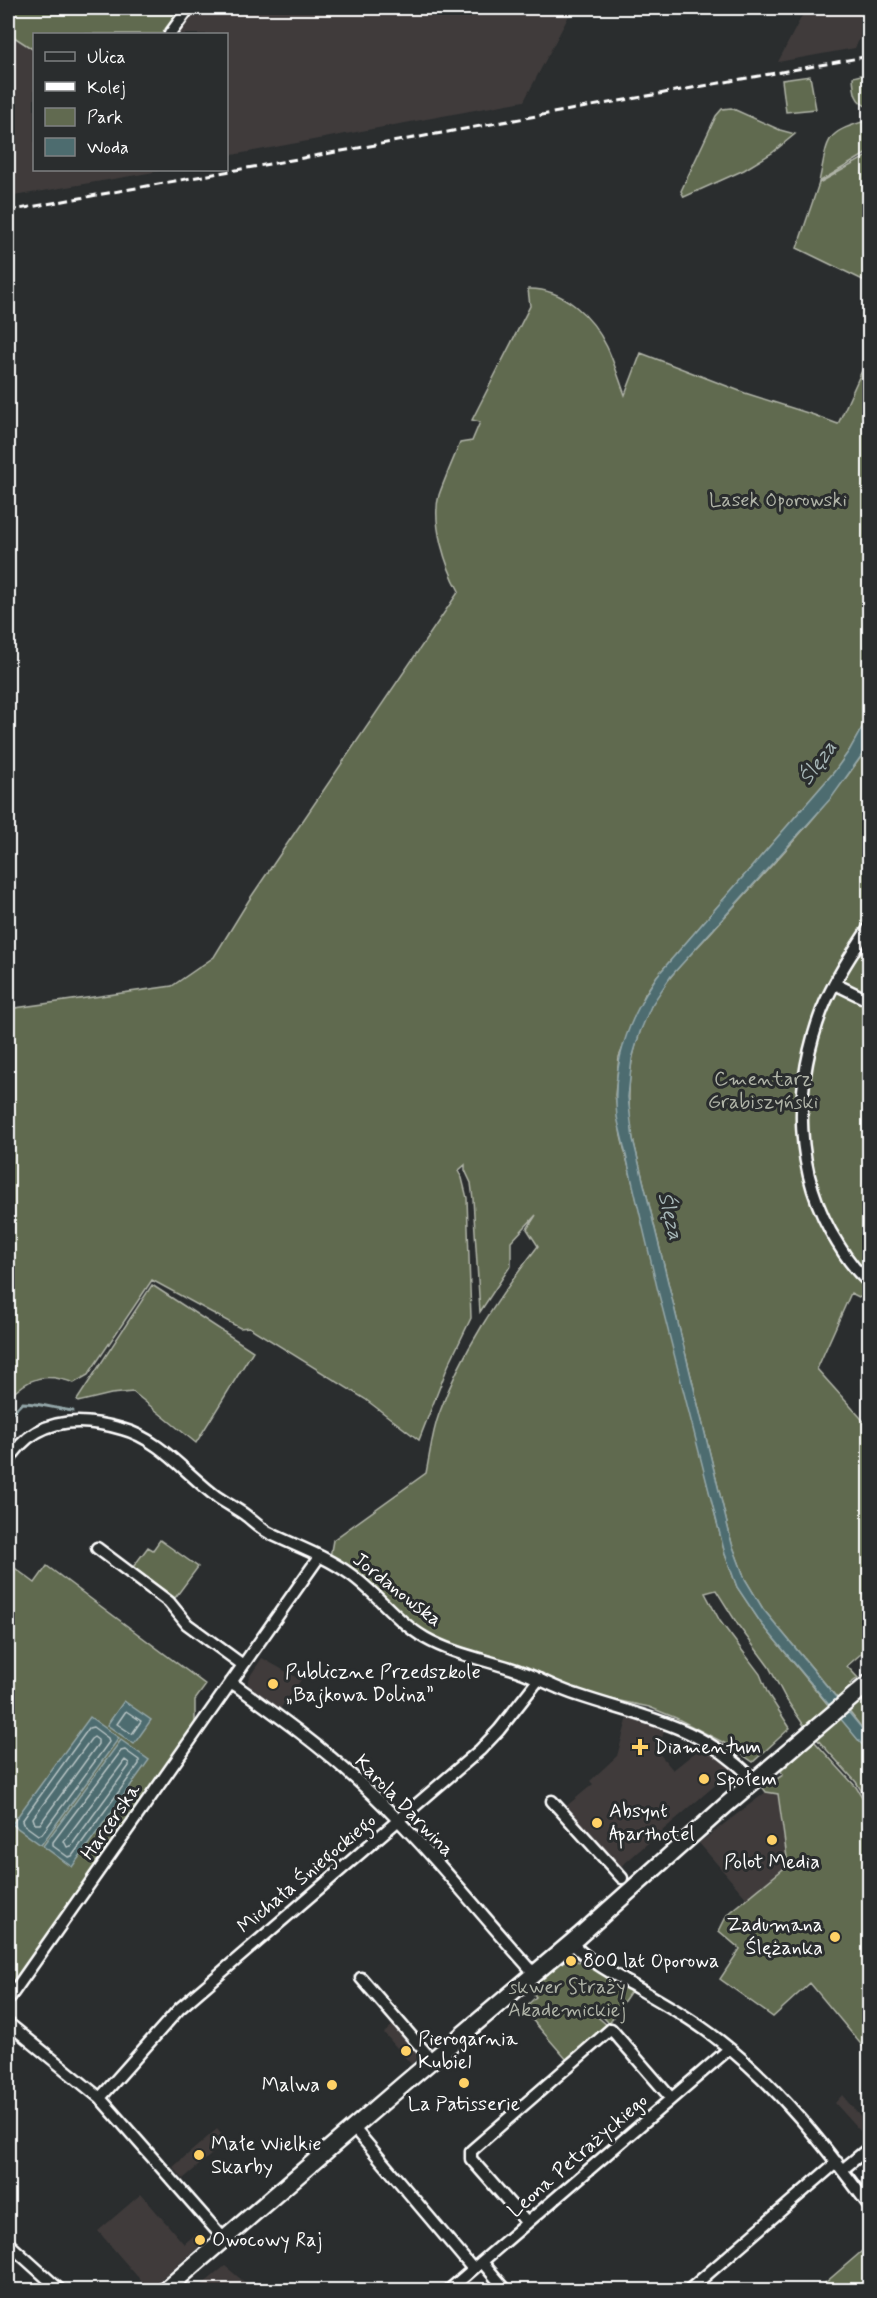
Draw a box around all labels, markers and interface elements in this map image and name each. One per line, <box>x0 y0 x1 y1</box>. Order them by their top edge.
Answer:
legend <box>33 33 228 171</box>
text: Ulica <box>87 46 126 70</box>
text: Kolej <box>87 76 125 100</box>
text: Park <box>87 106 123 130</box>
text: Woda <box>87 136 129 160</box>
park label: Lasek Oporowski <box>709 487 847 514</box>
water label: Ślęza <box>792 735 844 791</box>
park label: Cmentarz Grabiszyński <box>708 1066 818 1116</box>
water label: Ślęza <box>651 1189 690 1243</box>
street label: Jordanowska <box>347 1547 447 1633</box>
place label: Publiczne Przedszkole „Bajkowa Dolina” <box>285 1659 481 1709</box>
marker: Publiczne Przedszkole „Bajkowa Dolina” <box>266 1677 280 1691</box>
place label: Diamentum <box>654 1734 761 1761</box>
marker: Diamentum <box>631 1738 649 1756</box>
street label: Karola Darwina <box>348 1749 460 1863</box>
place label: Społem <box>716 1766 777 1793</box>
marker: Społem <box>697 1772 711 1786</box>
street label: Harcerska <box>75 1777 148 1866</box>
place label: Absynt Aparthotel <box>609 1798 695 1849</box>
street label: Michała Śniegockiego <box>232 1808 383 1942</box>
marker: Absynt Aparthotel <box>590 1816 604 1830</box>
marker: Polot Media <box>765 1833 779 1847</box>
place label: Polot Media <box>724 1849 820 1876</box>
place label: Zadumana Ślężanka <box>727 1912 823 1962</box>
marker: Zadumana Ślężanka <box>828 1930 842 1944</box>
place label: 800 lat Oporowa <box>583 1948 719 1975</box>
marker: 800 lat Oporowa <box>564 1954 578 1968</box>
park label: skwer Straży Akademickiej <box>508 1974 626 2024</box>
place label: Pierogarnia Kubiel <box>418 2026 519 2076</box>
marker: Pierogarnia Kubiel <box>399 2044 413 2058</box>
place label: Malwa <box>262 2072 320 2099</box>
marker: La Patisserie <box>457 2076 471 2090</box>
marker: Malwa <box>325 2078 339 2092</box>
street label: Leona Petrażyckiego <box>502 2088 654 2224</box>
place label: La Patisserie <box>408 2091 520 2118</box>
place label: Małe Wielkie Skarby <box>211 2131 321 2181</box>
marker: Małe Wielkie Skarby <box>192 2148 206 2162</box>
place label: Owocowy Raj <box>212 2227 322 2254</box>
marker: Owocowy Raj <box>193 2233 207 2247</box>

